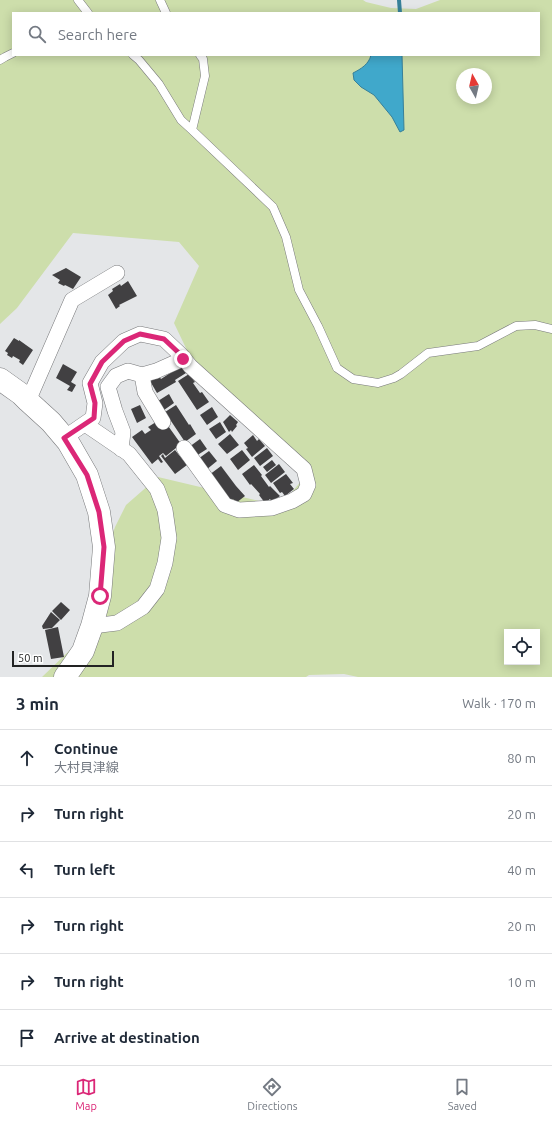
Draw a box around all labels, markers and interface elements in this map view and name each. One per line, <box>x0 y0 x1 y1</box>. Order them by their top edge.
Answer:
search box <box>12 12 540 56</box>
icon: search <box>26 23 48 45</box>
text: Search here <box>58 26 137 43</box>
north arrow <box>456 68 492 104</box>
route end <box>174 350 192 368</box>
route start <box>91 587 109 605</box>
map controls <box>504 629 540 665</box>
button: locate <box>504 629 540 665</box>
scale bar <box>12 649 114 668</box>
text: 50 m <box>18 652 42 664</box>
text: 3 min <box>16 694 59 713</box>
text: Walk · 170 m <box>462 696 536 710</box>
text: Continue <box>54 740 118 757</box>
icon: ahead <box>16 747 38 769</box>
text: 80 m <box>507 751 536 765</box>
text: 大村貝津線 <box>54 760 119 774</box>
icon: right <box>16 803 38 825</box>
text: Turn right <box>54 805 124 822</box>
text: 20 m <box>507 807 536 821</box>
icon: left <box>16 859 38 881</box>
text: Turn left <box>54 861 115 878</box>
text: 40 m <box>507 863 536 877</box>
icon: right <box>16 915 38 937</box>
text: Turn right <box>54 917 124 934</box>
text: 20 m <box>507 919 536 933</box>
icon: right <box>16 971 38 993</box>
text: Turn right <box>54 973 124 990</box>
text: 10 m <box>507 975 536 989</box>
icon: arrive <box>16 1027 38 1049</box>
text: Arrive at destination <box>54 1029 200 1046</box>
tab: Map <box>75 1076 97 1112</box>
tab: Directions <box>247 1076 297 1112</box>
tab: Saved <box>448 1076 477 1112</box>

